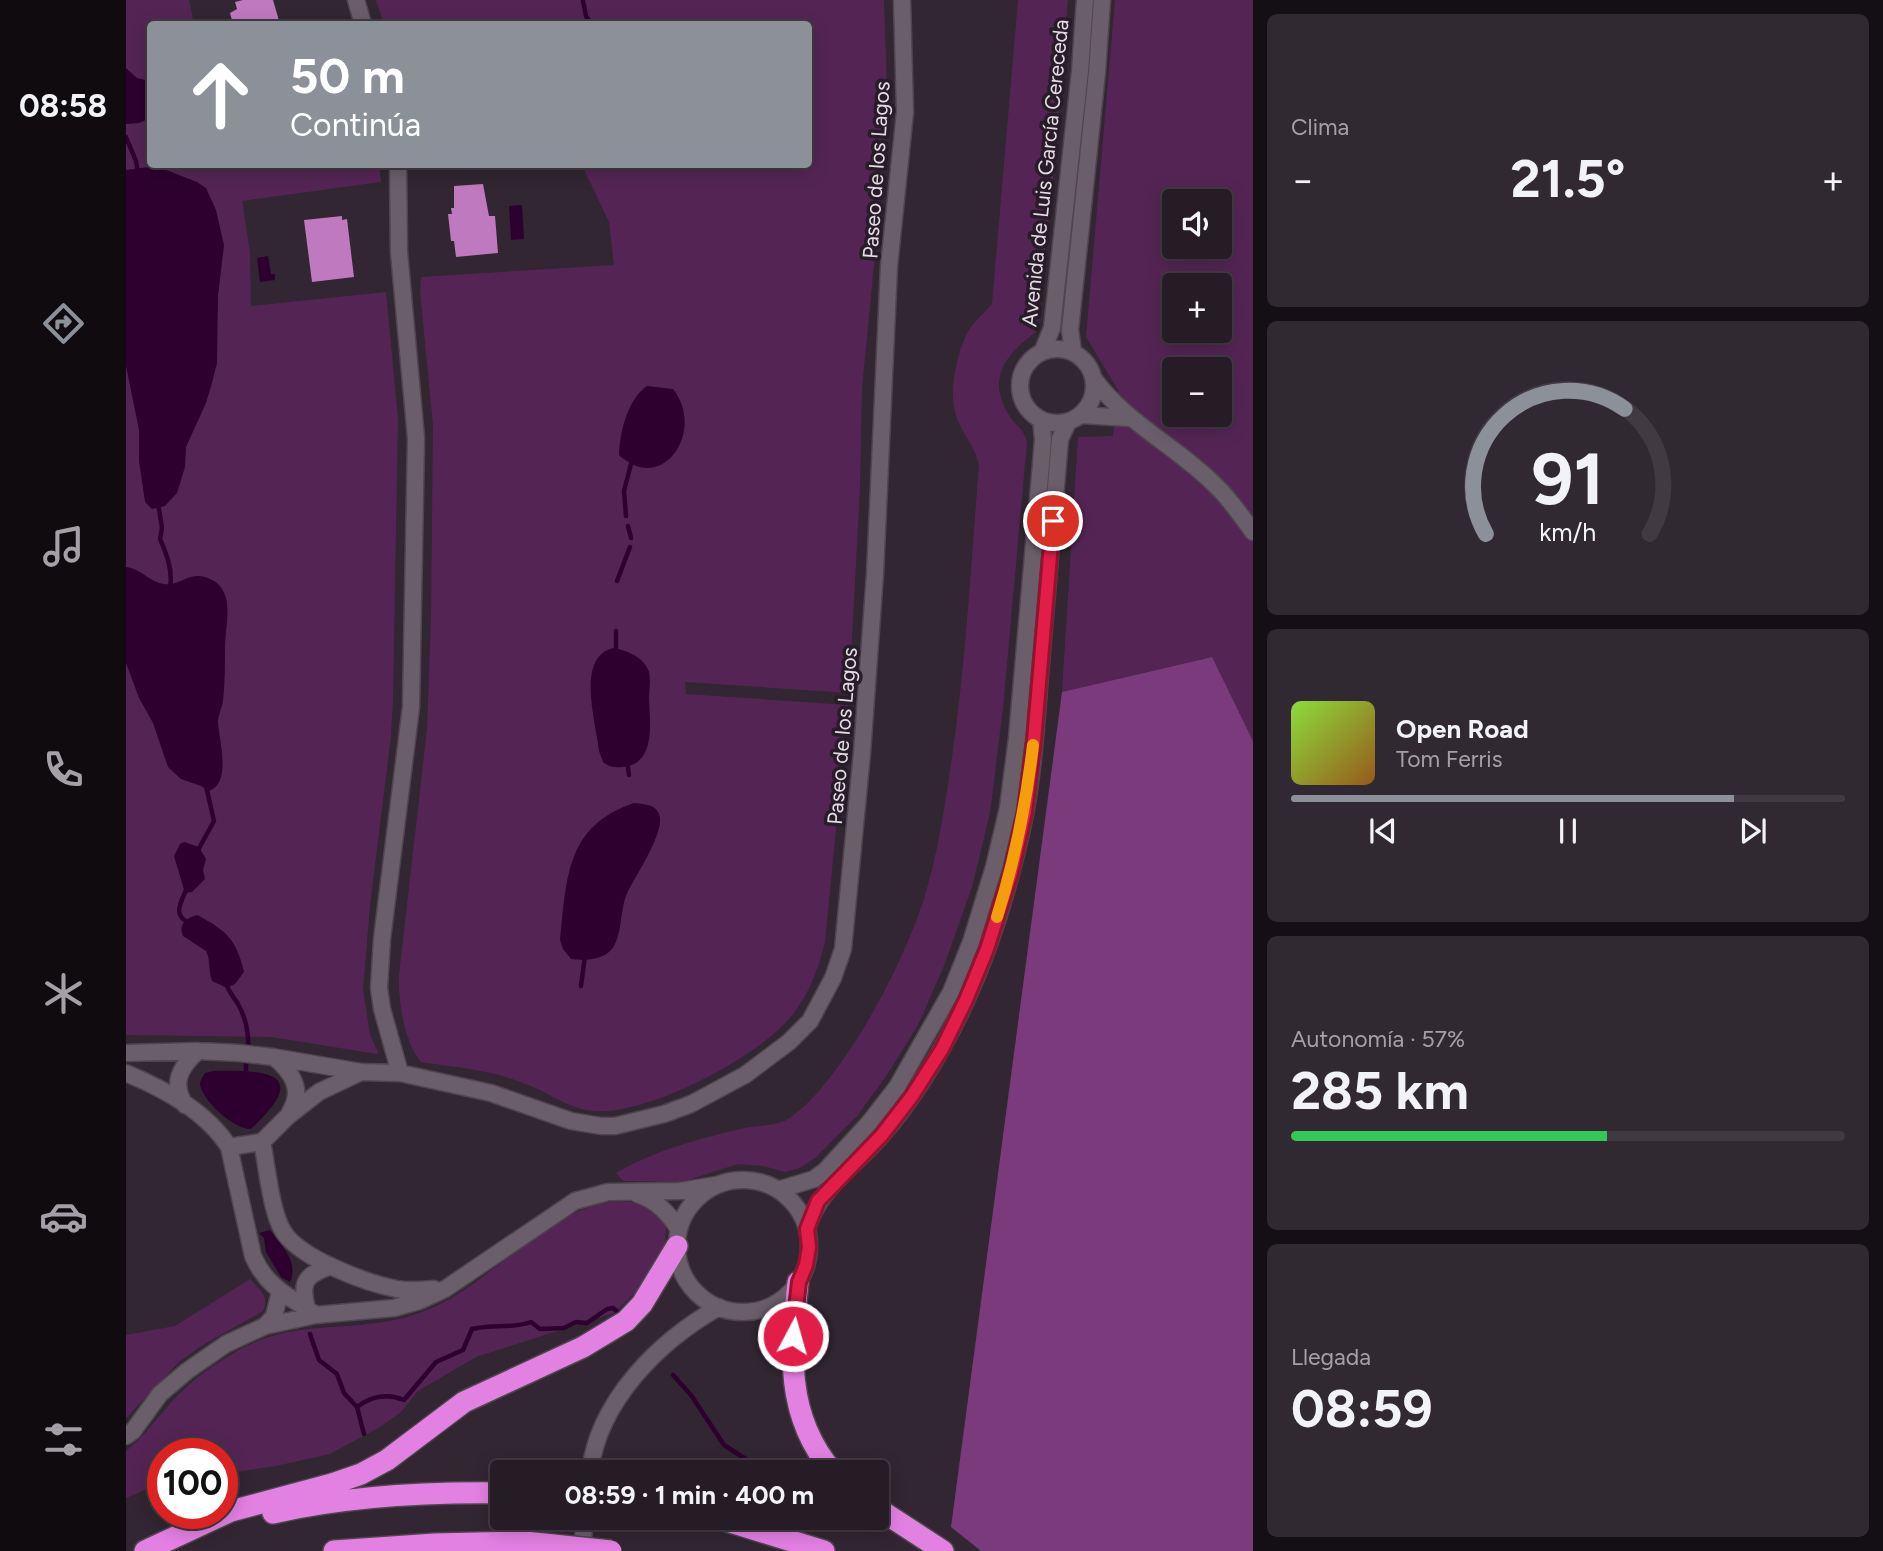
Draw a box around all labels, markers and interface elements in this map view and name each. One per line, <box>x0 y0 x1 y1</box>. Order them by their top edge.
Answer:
street label: Avenida de Luis García Cereceda <box>1016 18 1074 328</box>
text: 50 m <box>290 46 405 105</box>
icon: ahead <box>175 49 266 140</box>
street label: Paseo de los Lagos <box>857 80 895 260</box>
text: 08:58 <box>19 87 107 125</box>
text: Continúa <box>290 106 421 144</box>
text: Clima <box>1291 113 1349 141</box>
text: 21.5° <box>1511 148 1625 210</box>
text: − <box>1291 157 1315 203</box>
text: + <box>1821 157 1845 203</box>
map controls <box>1162 189 1232 427</box>
button: sound <box>1162 189 1232 259</box>
button: + <box>1162 273 1232 343</box>
icon: directions <box>39 299 88 348</box>
button: − <box>1162 357 1232 427</box>
text: 91 <box>1532 436 1604 523</box>
pin <box>1023 491 1083 551</box>
icon: arrive <box>1034 502 1072 540</box>
text: km/h <box>1539 517 1597 547</box>
icon: music <box>39 522 88 571</box>
street label: Paseo de los Lagos <box>822 646 862 826</box>
text: Open Road <box>1396 713 1529 745</box>
icon: phone <box>39 745 88 794</box>
text: Tom Ferris <box>1396 745 1502 773</box>
icon: previous <box>1364 812 1402 850</box>
icon: pause <box>1549 812 1587 850</box>
icon: next <box>1734 812 1772 850</box>
icon: climate <box>39 969 88 1018</box>
text: Autonomía · 57% <box>1291 1025 1465 1053</box>
text: 285 km <box>1291 1060 1469 1122</box>
icon: car <box>39 1192 88 1241</box>
position arrow <box>756 1299 830 1373</box>
text: Llegada <box>1291 1343 1371 1371</box>
text: 08:59 <box>1291 1378 1433 1440</box>
icon: filters <box>39 1415 88 1464</box>
speed limit sign: 100 <box>147 1438 238 1529</box>
text: 08:59 · 1 min · 400 m <box>565 1479 814 1511</box>

